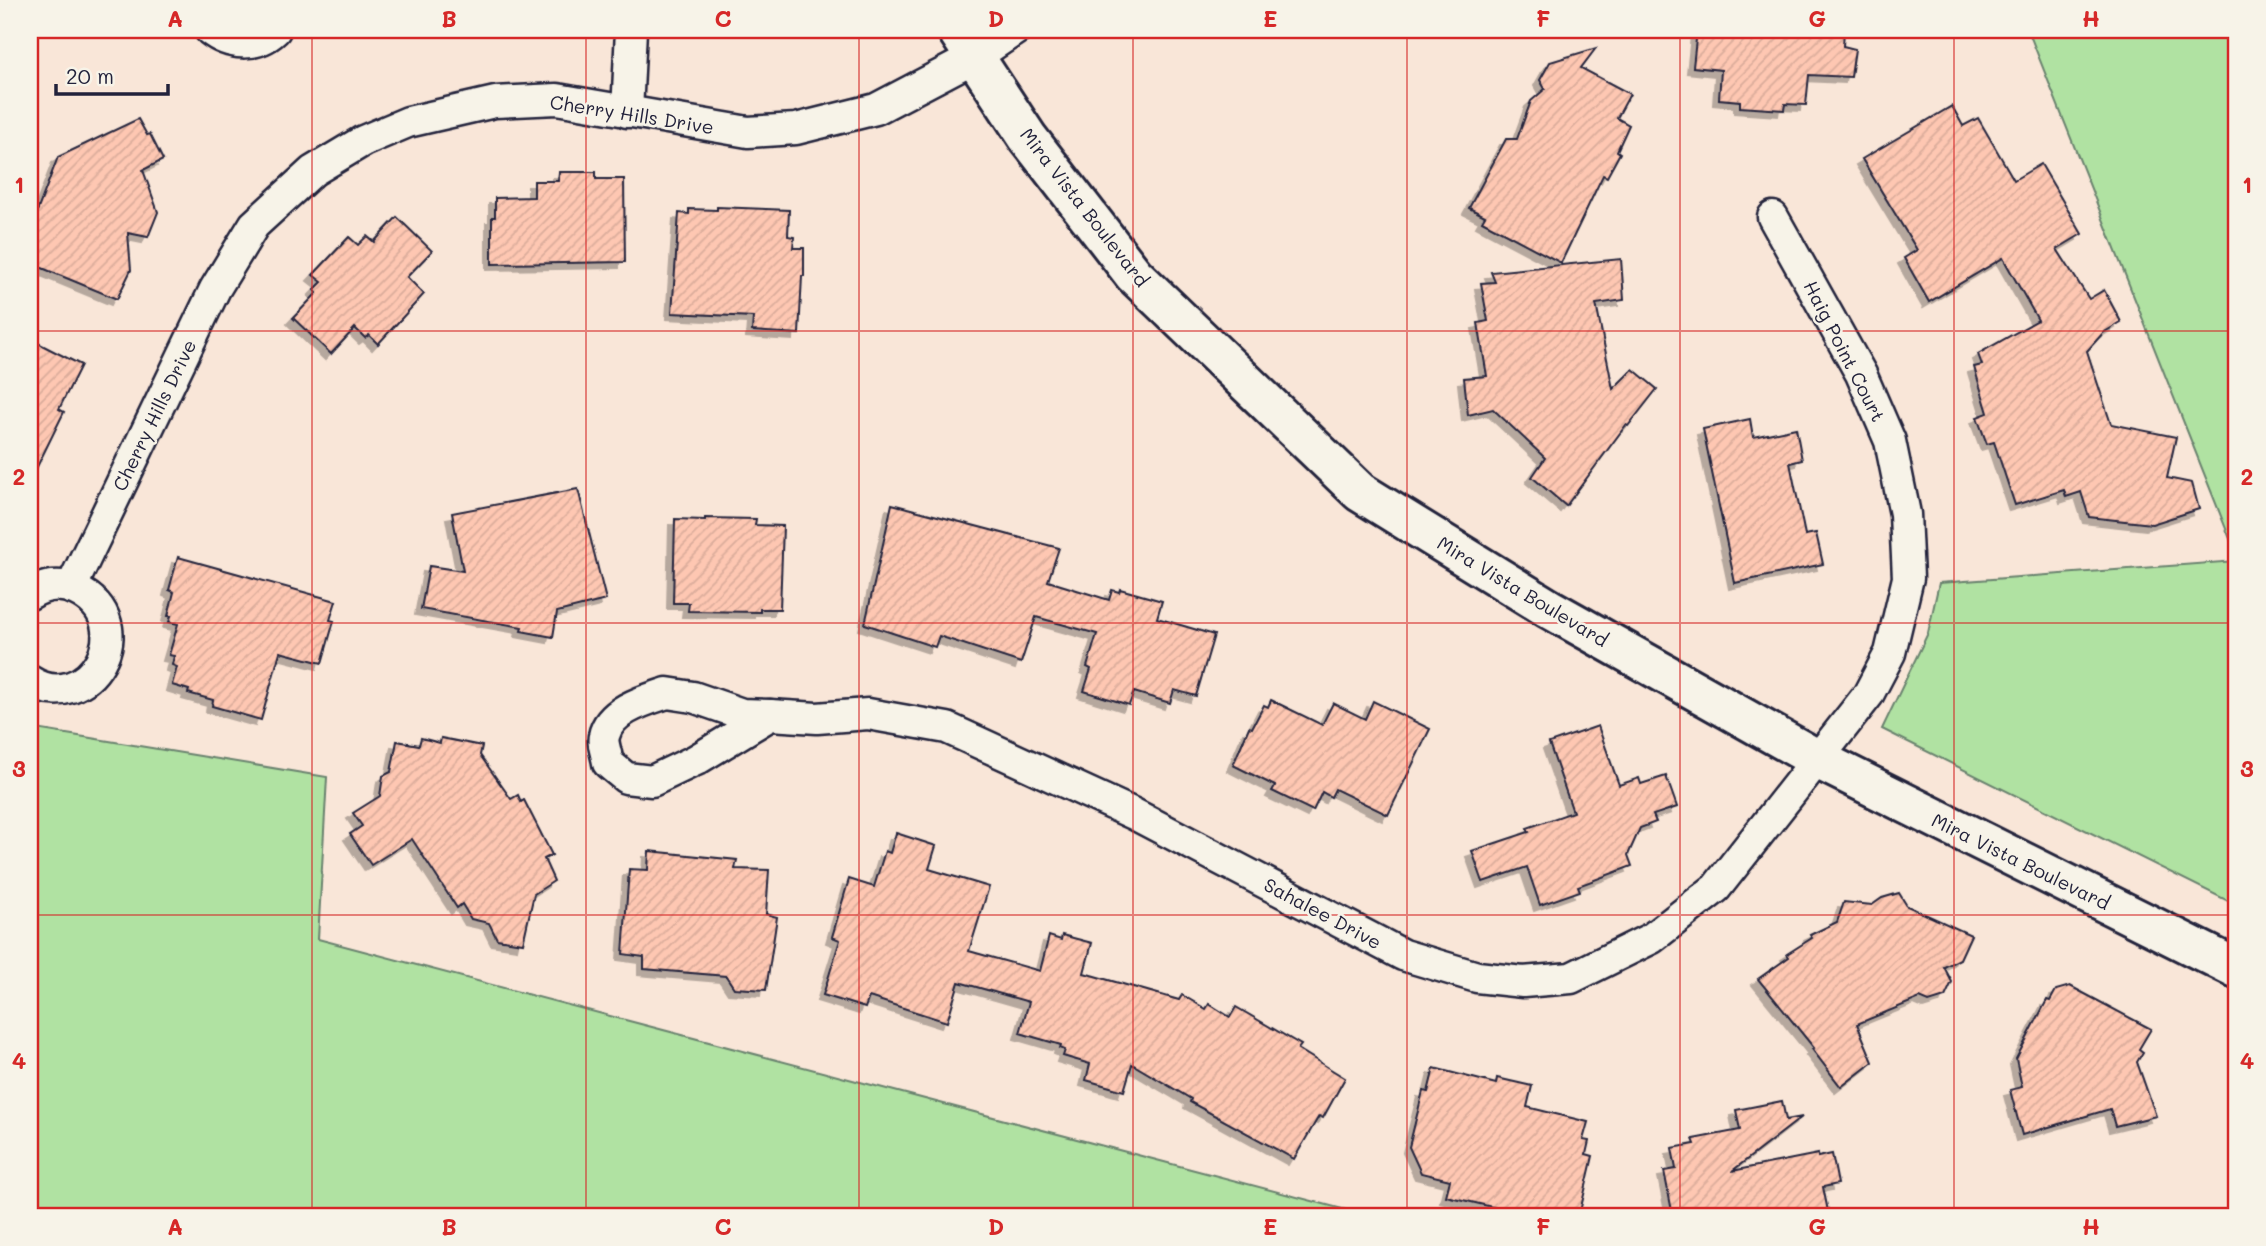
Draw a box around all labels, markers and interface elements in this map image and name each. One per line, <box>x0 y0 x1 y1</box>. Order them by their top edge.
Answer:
text: A <box>167 3 183 33</box>
text: B <box>441 3 457 33</box>
text: C <box>714 3 732 33</box>
text: D <box>988 3 1004 33</box>
text: E <box>1263 3 1277 33</box>
text: F <box>1536 3 1550 33</box>
text: G <box>1808 3 1826 33</box>
text: H <box>2082 3 2100 33</box>
scale bar <box>56 52 168 96</box>
text: 20 m <box>66 62 114 89</box>
street label: Cherry Hills Drive <box>548 89 716 139</box>
street label: Mira Vista Boulevard <box>1015 122 1155 292</box>
text: 1 <box>14 169 24 199</box>
text: 1 <box>2242 169 2252 199</box>
street label: Haig Point Court <box>1799 276 1891 426</box>
street label: Cherry Hills Drive <box>106 335 202 495</box>
text: 2 <box>13 461 25 491</box>
text: 2 <box>2241 461 2253 491</box>
street label: Mira Vista Boulevard <box>1433 530 1613 652</box>
text: 3 <box>12 753 26 783</box>
text: 3 <box>2240 753 2254 783</box>
street label: Mira Vista Boulevard <box>1928 807 2114 915</box>
street label: Sahalee Drive <box>1260 872 1386 954</box>
text: 4 <box>12 1045 26 1075</box>
text: 4 <box>2240 1045 2254 1075</box>
text: A <box>167 1211 183 1241</box>
text: B <box>441 1211 457 1241</box>
text: C <box>714 1211 732 1241</box>
text: D <box>988 1211 1004 1241</box>
text: E <box>1263 1211 1277 1241</box>
text: F <box>1536 1211 1550 1241</box>
text: G <box>1808 1211 1826 1241</box>
text: H <box>2082 1211 2100 1241</box>

